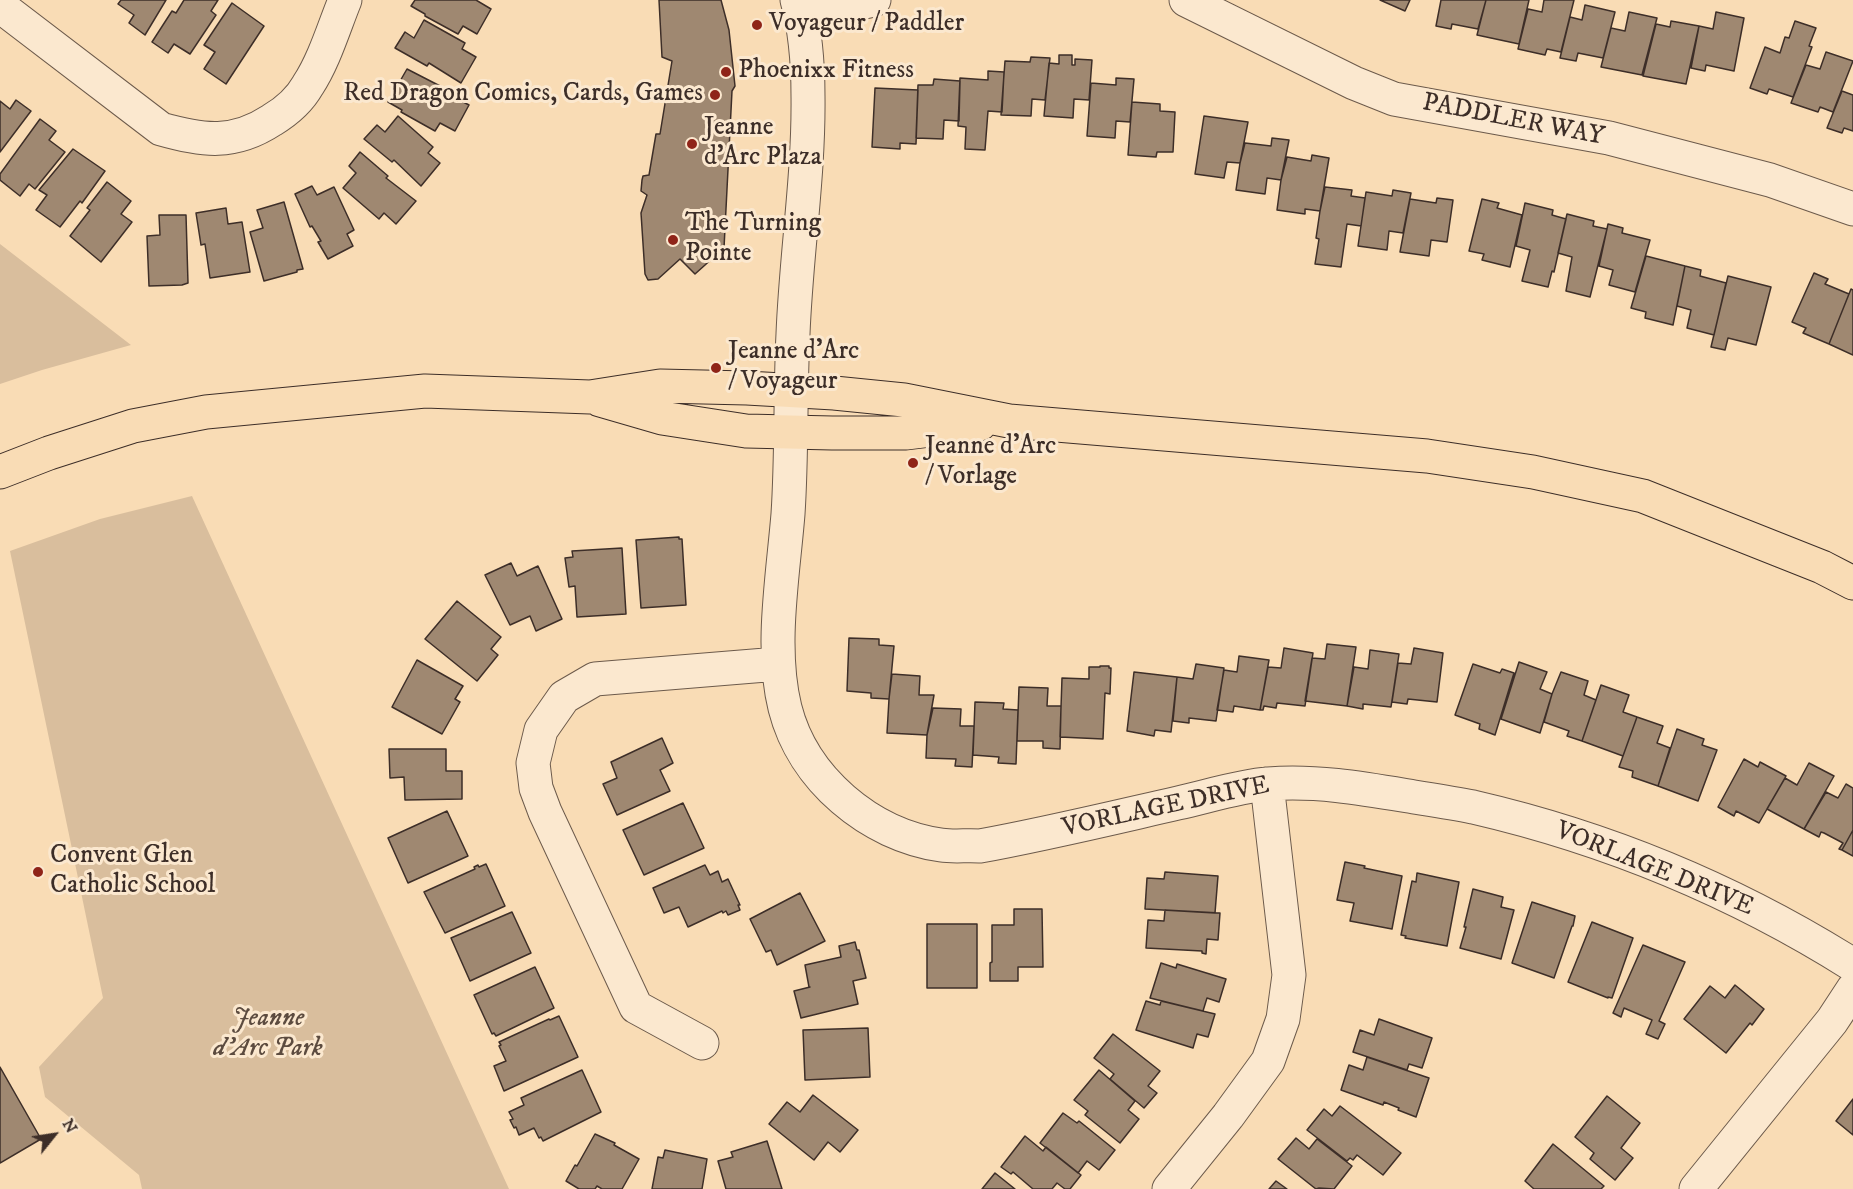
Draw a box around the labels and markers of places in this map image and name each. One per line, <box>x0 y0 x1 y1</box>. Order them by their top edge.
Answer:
place label: Voyageur / Paddler <box>769 9 964 41</box>
marker: Voyageur / Paddler <box>750 18 764 32</box>
place label: Phoenixx Fitness <box>738 56 914 88</box>
marker: Phoenixx Fitness <box>719 65 733 79</box>
place label: Red Dragon Comics, Cards, Games <box>343 79 703 111</box>
marker: Red Dragon Comics, Cards, Games <box>708 88 722 102</box>
place label: Jeanne d'Arc Plaza <box>704 113 822 174</box>
marker: Jeanne d'Arc Plaza <box>685 137 699 151</box>
place label: The Turning Pointe <box>685 209 821 270</box>
marker: The Turning Pointe <box>666 233 680 247</box>
place label: Jeanne d'Arc / Voyageur <box>728 337 859 398</box>
marker: Jeanne d'Arc / Voyageur <box>709 361 723 375</box>
place label: Jeanne d'Arc / Vorlage <box>925 432 1056 494</box>
marker: Jeanne d'Arc / Vorlage <box>906 456 920 470</box>
place label: Convent Glen Catholic School <box>50 841 215 903</box>
marker: Convent Glen Catholic School <box>31 865 45 879</box>

